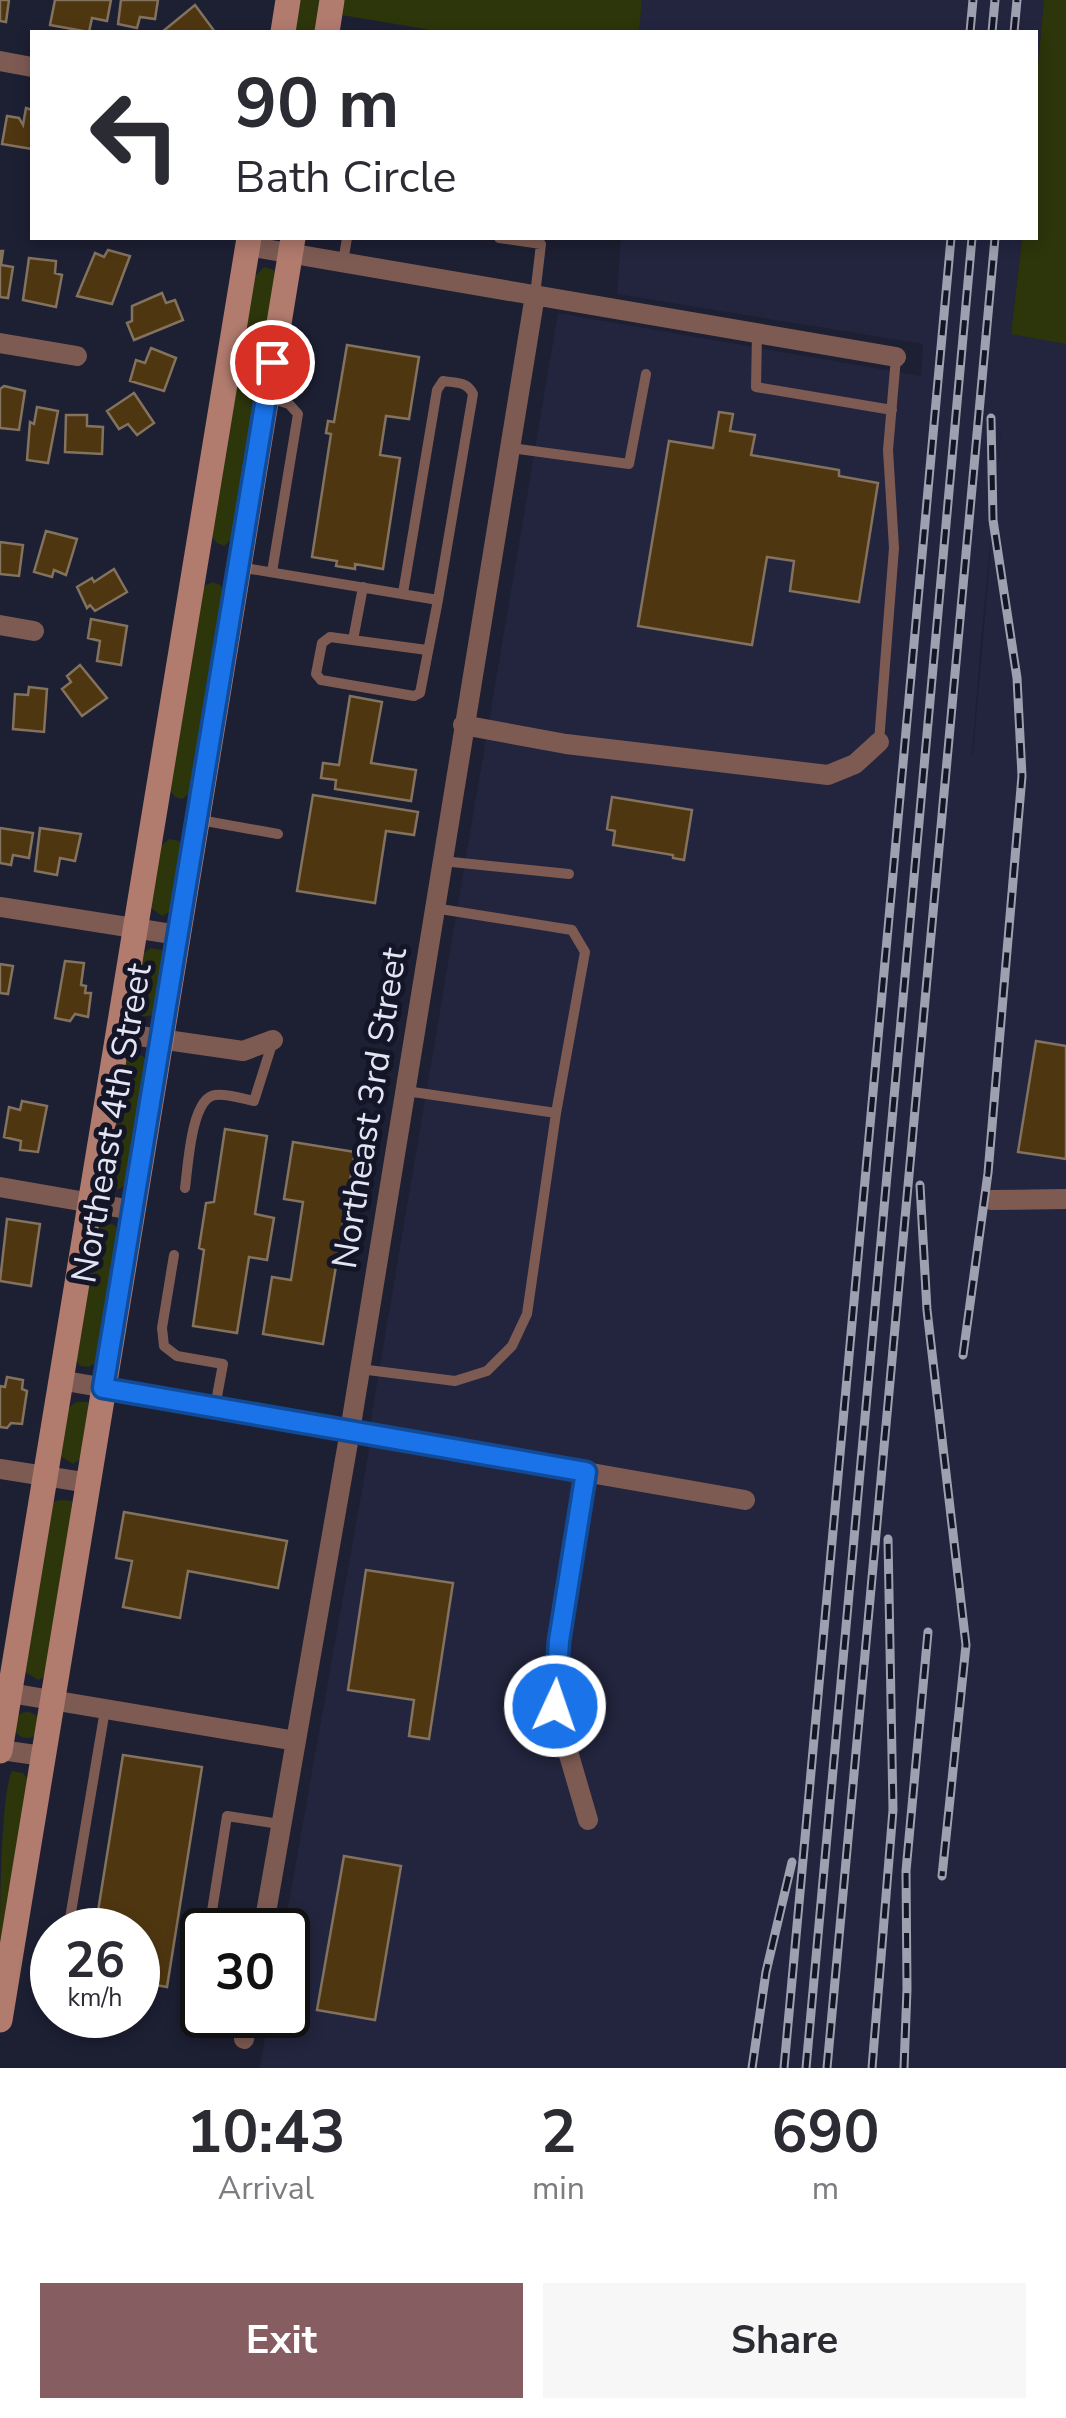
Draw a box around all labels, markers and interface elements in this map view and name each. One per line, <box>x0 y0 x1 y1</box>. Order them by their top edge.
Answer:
text: 90 m <box>235 56 399 152</box>
icon: left <box>70 70 200 200</box>
text: Bath Circle <box>235 147 457 208</box>
pin <box>230 320 315 405</box>
icon: arrive <box>245 335 300 390</box>
street label: Northeast 3rd Street <box>321 944 418 1272</box>
street label: Northeast 4th Street <box>60 959 163 1287</box>
position arrow <box>503 1654 607 1758</box>
speed limit sign: 30 <box>180 1908 310 2038</box>
text: 26 <box>65 1926 125 1995</box>
text: km/h <box>67 1981 123 2015</box>
text: 10:43 <box>187 2091 345 2173</box>
text: 2 <box>540 2091 576 2173</box>
text: 690 <box>771 2091 879 2173</box>
text: Arrival <box>218 2167 314 2210</box>
text: min <box>532 2167 585 2210</box>
text: m <box>812 2167 839 2210</box>
button: Exit <box>40 2283 523 2398</box>
button: Share <box>543 2283 1026 2398</box>

